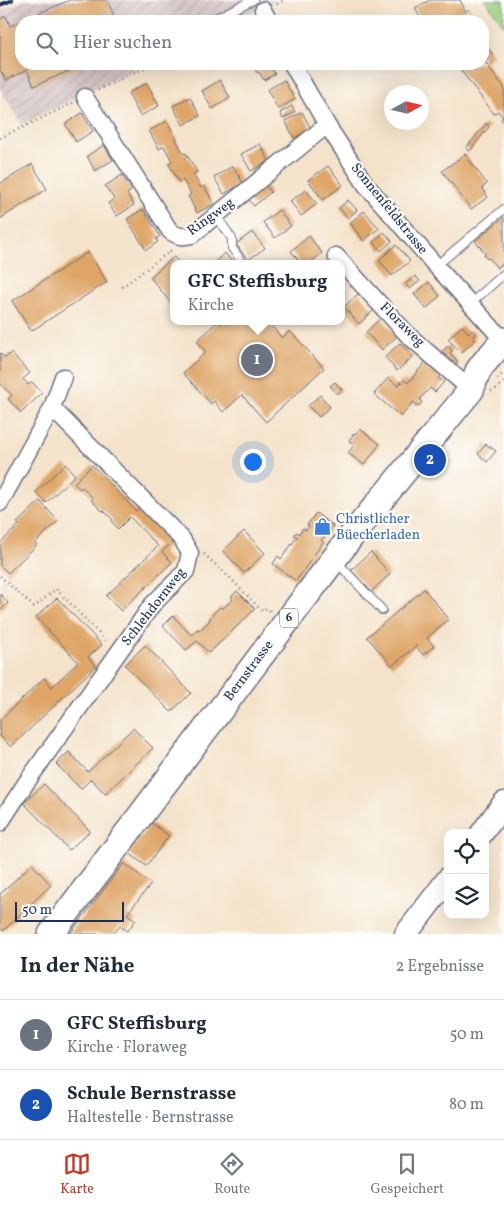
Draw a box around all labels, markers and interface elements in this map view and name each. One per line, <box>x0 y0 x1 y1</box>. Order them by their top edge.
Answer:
search box <box>15 15 489 70</box>
icon: search <box>33 29 61 57</box>
text: Hier suchen <box>73 30 172 56</box>
north arrow <box>384 85 429 130</box>
street label: Sonnenfeldstrasse <box>346 159 432 259</box>
street label: Ringweg <box>184 194 238 240</box>
popup <box>170 260 345 325</box>
text: GFC Steffisburg <box>188 269 327 295</box>
text: Kirche <box>188 295 234 317</box>
street label: Floraweg <box>375 298 429 352</box>
pin: 1 <box>241 341 273 379</box>
pin: 2 <box>414 441 446 479</box>
your location <box>240 449 266 475</box>
place label: Christlicher Büecherladen <box>336 510 420 545</box>
shop icon: Christlicher Büecherladen <box>312 517 332 537</box>
street label: Schlehdornweg <box>117 564 191 650</box>
road number: 6 <box>280 608 298 628</box>
street label: Bernstrasse <box>220 636 278 705</box>
map controls <box>444 829 489 919</box>
button: locate <box>444 829 489 874</box>
button: layers <box>444 874 489 919</box>
scale bar <box>15 899 124 922</box>
text: 50 m <box>22 901 52 920</box>
text: In der Nähe <box>20 952 135 981</box>
text: 2 Ergebnisse <box>396 956 484 978</box>
text: GFC Steffisburg <box>67 1011 207 1037</box>
text: 1 <box>33 1024 39 1046</box>
text: 50 m <box>450 1024 484 1046</box>
text: Kirche · Floraweg <box>67 1037 187 1059</box>
text: Schule Bernstrasse <box>67 1081 236 1107</box>
text: 2 <box>32 1094 40 1116</box>
text: 80 m <box>449 1094 484 1116</box>
text: Haltestelle · Bernstrasse <box>67 1107 234 1129</box>
tab: Karte <box>60 1150 94 1199</box>
tab: Route <box>214 1150 250 1199</box>
tab: Gespeichert <box>370 1150 444 1199</box>

